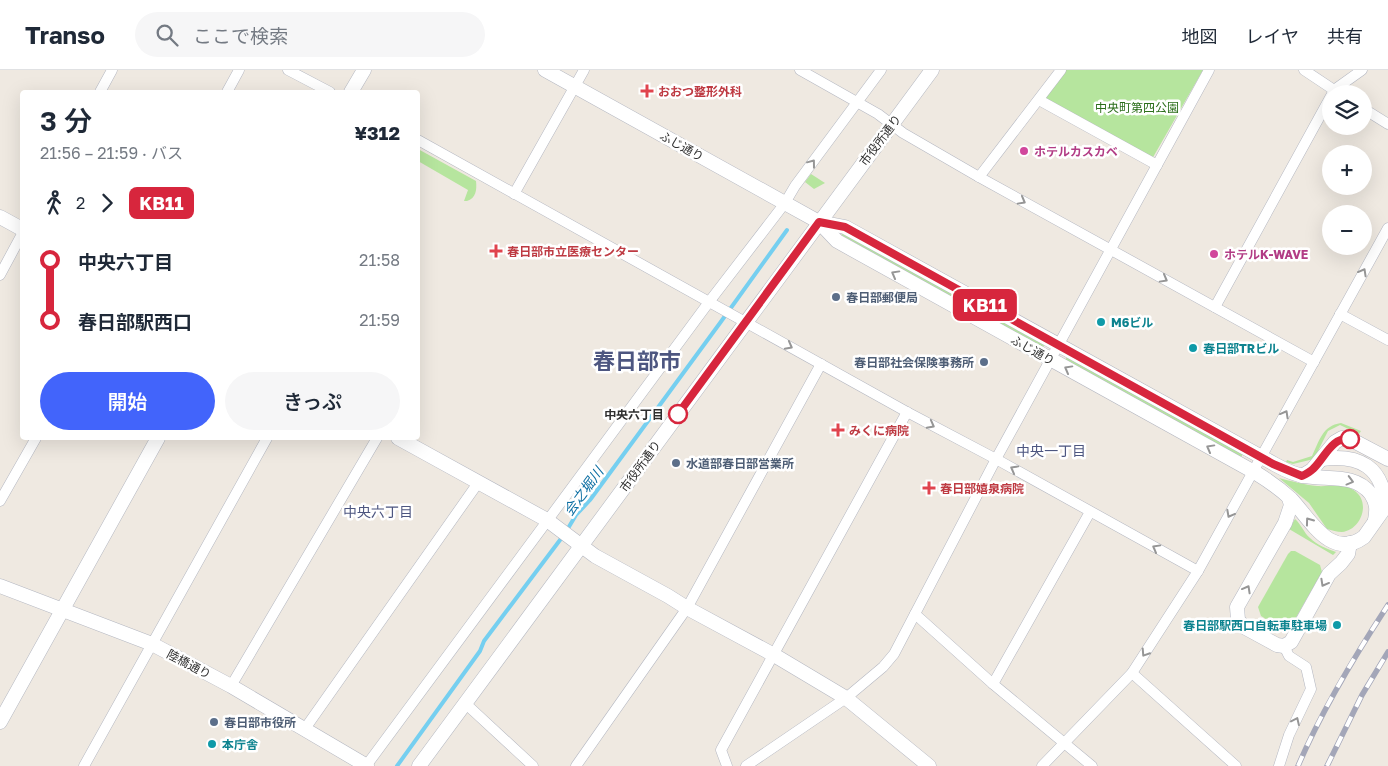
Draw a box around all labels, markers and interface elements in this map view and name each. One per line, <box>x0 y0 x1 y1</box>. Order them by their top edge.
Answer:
search box <box>135 12 485 57</box>
text: Transo <box>25 20 105 49</box>
icon: search <box>153 21 181 49</box>
text: ここで検索 <box>193 24 288 47</box>
text: 地図 <box>1182 25 1218 47</box>
text: レイヤ <box>1246 25 1299 47</box>
text: 共有 <box>1327 25 1363 47</box>
marker: おおつ整形外科 <box>640 84 654 98</box>
place label: おおつ整形外科 <box>658 84 742 99</box>
map controls <box>1322 85 1372 255</box>
button: layers <box>1322 85 1372 135</box>
park label: 中央町第四公園 <box>1095 100 1179 115</box>
text: 3 分 <box>40 104 92 137</box>
street label: 市役所通り <box>856 112 904 168</box>
text: ¥312 <box>354 121 400 144</box>
street label: ふじ通り <box>657 128 707 164</box>
text: 21:56 – 21:59 · バス <box>40 143 183 163</box>
place label: ホテルカスカベ <box>1034 144 1118 159</box>
marker: ホテルカスカベ <box>1018 145 1030 157</box>
button: + <box>1322 145 1372 195</box>
one-way arrow <box>806 159 815 169</box>
icon: walk <box>40 189 68 217</box>
icon: forward <box>93 189 121 217</box>
text: KB11 <box>139 192 184 214</box>
text: 2 <box>76 193 85 213</box>
one-way arrow <box>1017 194 1026 204</box>
button: − <box>1322 205 1372 255</box>
marker: 春日部市立医療センター <box>489 244 503 258</box>
place label: 春日部市立医療センター <box>507 244 639 259</box>
place label: ホテルK-WAVE <box>1224 247 1308 262</box>
marker: ホテルK-WAVE <box>1208 248 1220 260</box>
text: 中央六丁目 <box>78 250 173 273</box>
text: 21:58 <box>359 250 400 270</box>
one-way arrow <box>1357 269 1367 278</box>
one-way arrow <box>891 270 900 280</box>
one-way arrow <box>1159 273 1168 283</box>
line badge: KB11 <box>950 289 1020 321</box>
place label: 春日部郵便局 <box>846 290 918 305</box>
marker: 春日部郵便局 <box>830 291 842 303</box>
text: KB11 <box>963 294 1007 316</box>
text: 春日部駅西口 <box>78 310 192 333</box>
text: 21:59 <box>359 310 400 330</box>
place label: M6ビル <box>1111 315 1153 330</box>
marker: M6ビル <box>1095 316 1107 328</box>
street label: ふじ通り <box>1008 332 1058 368</box>
one-way arrow <box>784 340 793 350</box>
place label: 春日部TRビル <box>1203 341 1279 356</box>
marker: 春日部TRビル <box>1187 342 1199 354</box>
district label: 春日部市 <box>593 347 681 374</box>
place label: 春日部社会保険事務所 <box>854 355 974 370</box>
marker: 春日部社会保険事務所 <box>978 356 990 368</box>
one-way arrow <box>1064 365 1073 375</box>
button: 開始 <box>40 372 215 430</box>
button: きっぷ <box>225 372 400 430</box>
marker: 中央六丁目 <box>668 404 688 424</box>
place label: 中央六丁目 <box>604 407 664 422</box>
one-way arrow <box>1278 411 1288 420</box>
one-way arrow <box>926 419 935 429</box>
marker: みくに病院 <box>831 423 845 437</box>
place label: みくに病院 <box>849 423 909 438</box>
unlabelled marker <box>1340 429 1360 449</box>
street label: 市役所通り <box>616 437 664 495</box>
district label: 中央一丁目 <box>1016 442 1086 459</box>
one-way arrow <box>1207 444 1216 454</box>
place label: 水道部春日部営業所 <box>686 456 794 471</box>
marker: 水道部春日部営業所 <box>670 457 682 469</box>
water label: 会之堀川 <box>560 462 608 519</box>
one-way arrow <box>1010 465 1019 475</box>
one-way arrow <box>1346 475 1355 486</box>
marker: 春日部嬉泉病院 <box>922 481 936 495</box>
place label: 春日部嬉泉病院 <box>940 481 1024 496</box>
district label: 中央六丁目 <box>343 503 413 520</box>
one-way arrow <box>1226 509 1236 518</box>
one-way arrow <box>1306 517 1315 527</box>
one-way arrow <box>1152 544 1161 554</box>
one-way arrow <box>1320 578 1330 587</box>
one-way arrow <box>1241 586 1251 595</box>
place label: 春日部駅西口自転車駐車場 <box>1183 618 1327 633</box>
marker: 春日部駅西口自転車駐車場 <box>1331 619 1343 631</box>
street label: 陸橋通り <box>164 646 214 682</box>
one-way arrow <box>1142 647 1151 656</box>
place label: 春日部市役所 <box>224 715 296 730</box>
marker: 春日部市役所 <box>208 716 220 728</box>
one-way arrow <box>1290 717 1300 726</box>
place label: 本庁舎 <box>222 737 258 752</box>
marker: 本庁舎 <box>206 738 218 750</box>

